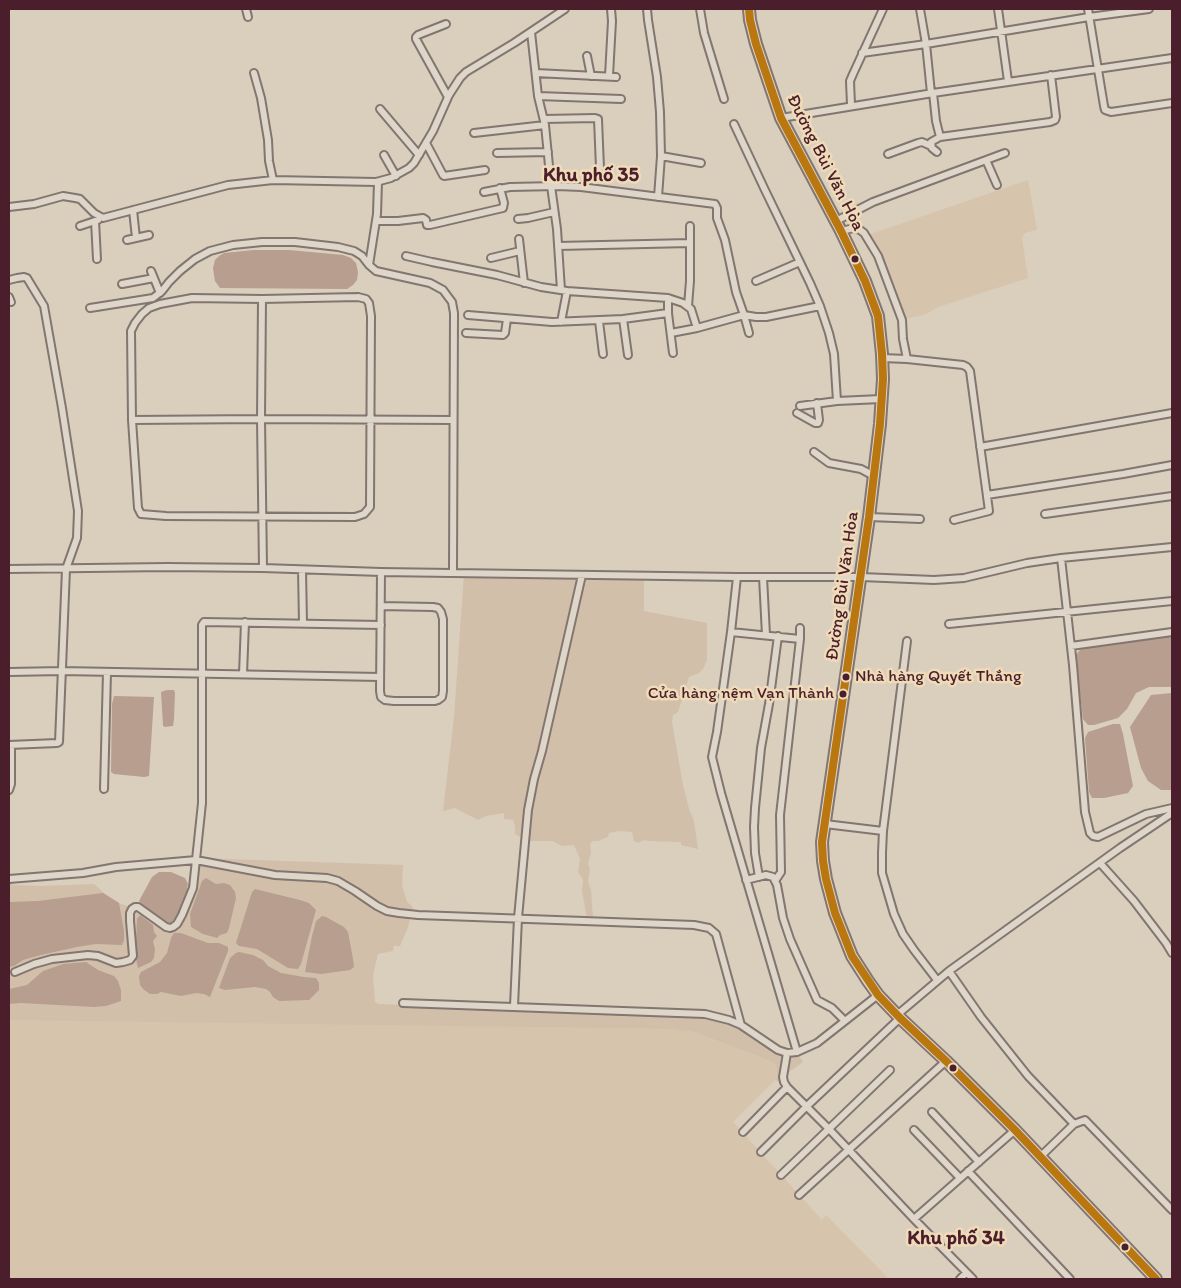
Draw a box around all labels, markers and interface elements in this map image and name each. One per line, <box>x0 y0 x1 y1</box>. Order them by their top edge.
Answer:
street label: Đường Bùi Văn Hòa <box>781 91 869 235</box>
district label: Khu phố 35 <box>543 164 639 188</box>
unlabelled marker <box>850 254 860 264</box>
street label: Đường Bùi Văn Hòa <box>822 510 864 662</box>
place label: Nhà hàng Quyết Thắng <box>855 667 1022 687</box>
marker: Nhà hàng Quyết Thắng <box>841 672 851 682</box>
place label: Cửa hàng nệm Vạn Thành <box>648 684 834 704</box>
marker: Cửa hàng nệm Vạn Thành <box>838 689 848 699</box>
unlabelled marker <box>948 1063 958 1073</box>
district label: Khu phố 34 <box>907 1227 1005 1251</box>
unlabelled marker <box>1120 1242 1130 1252</box>

